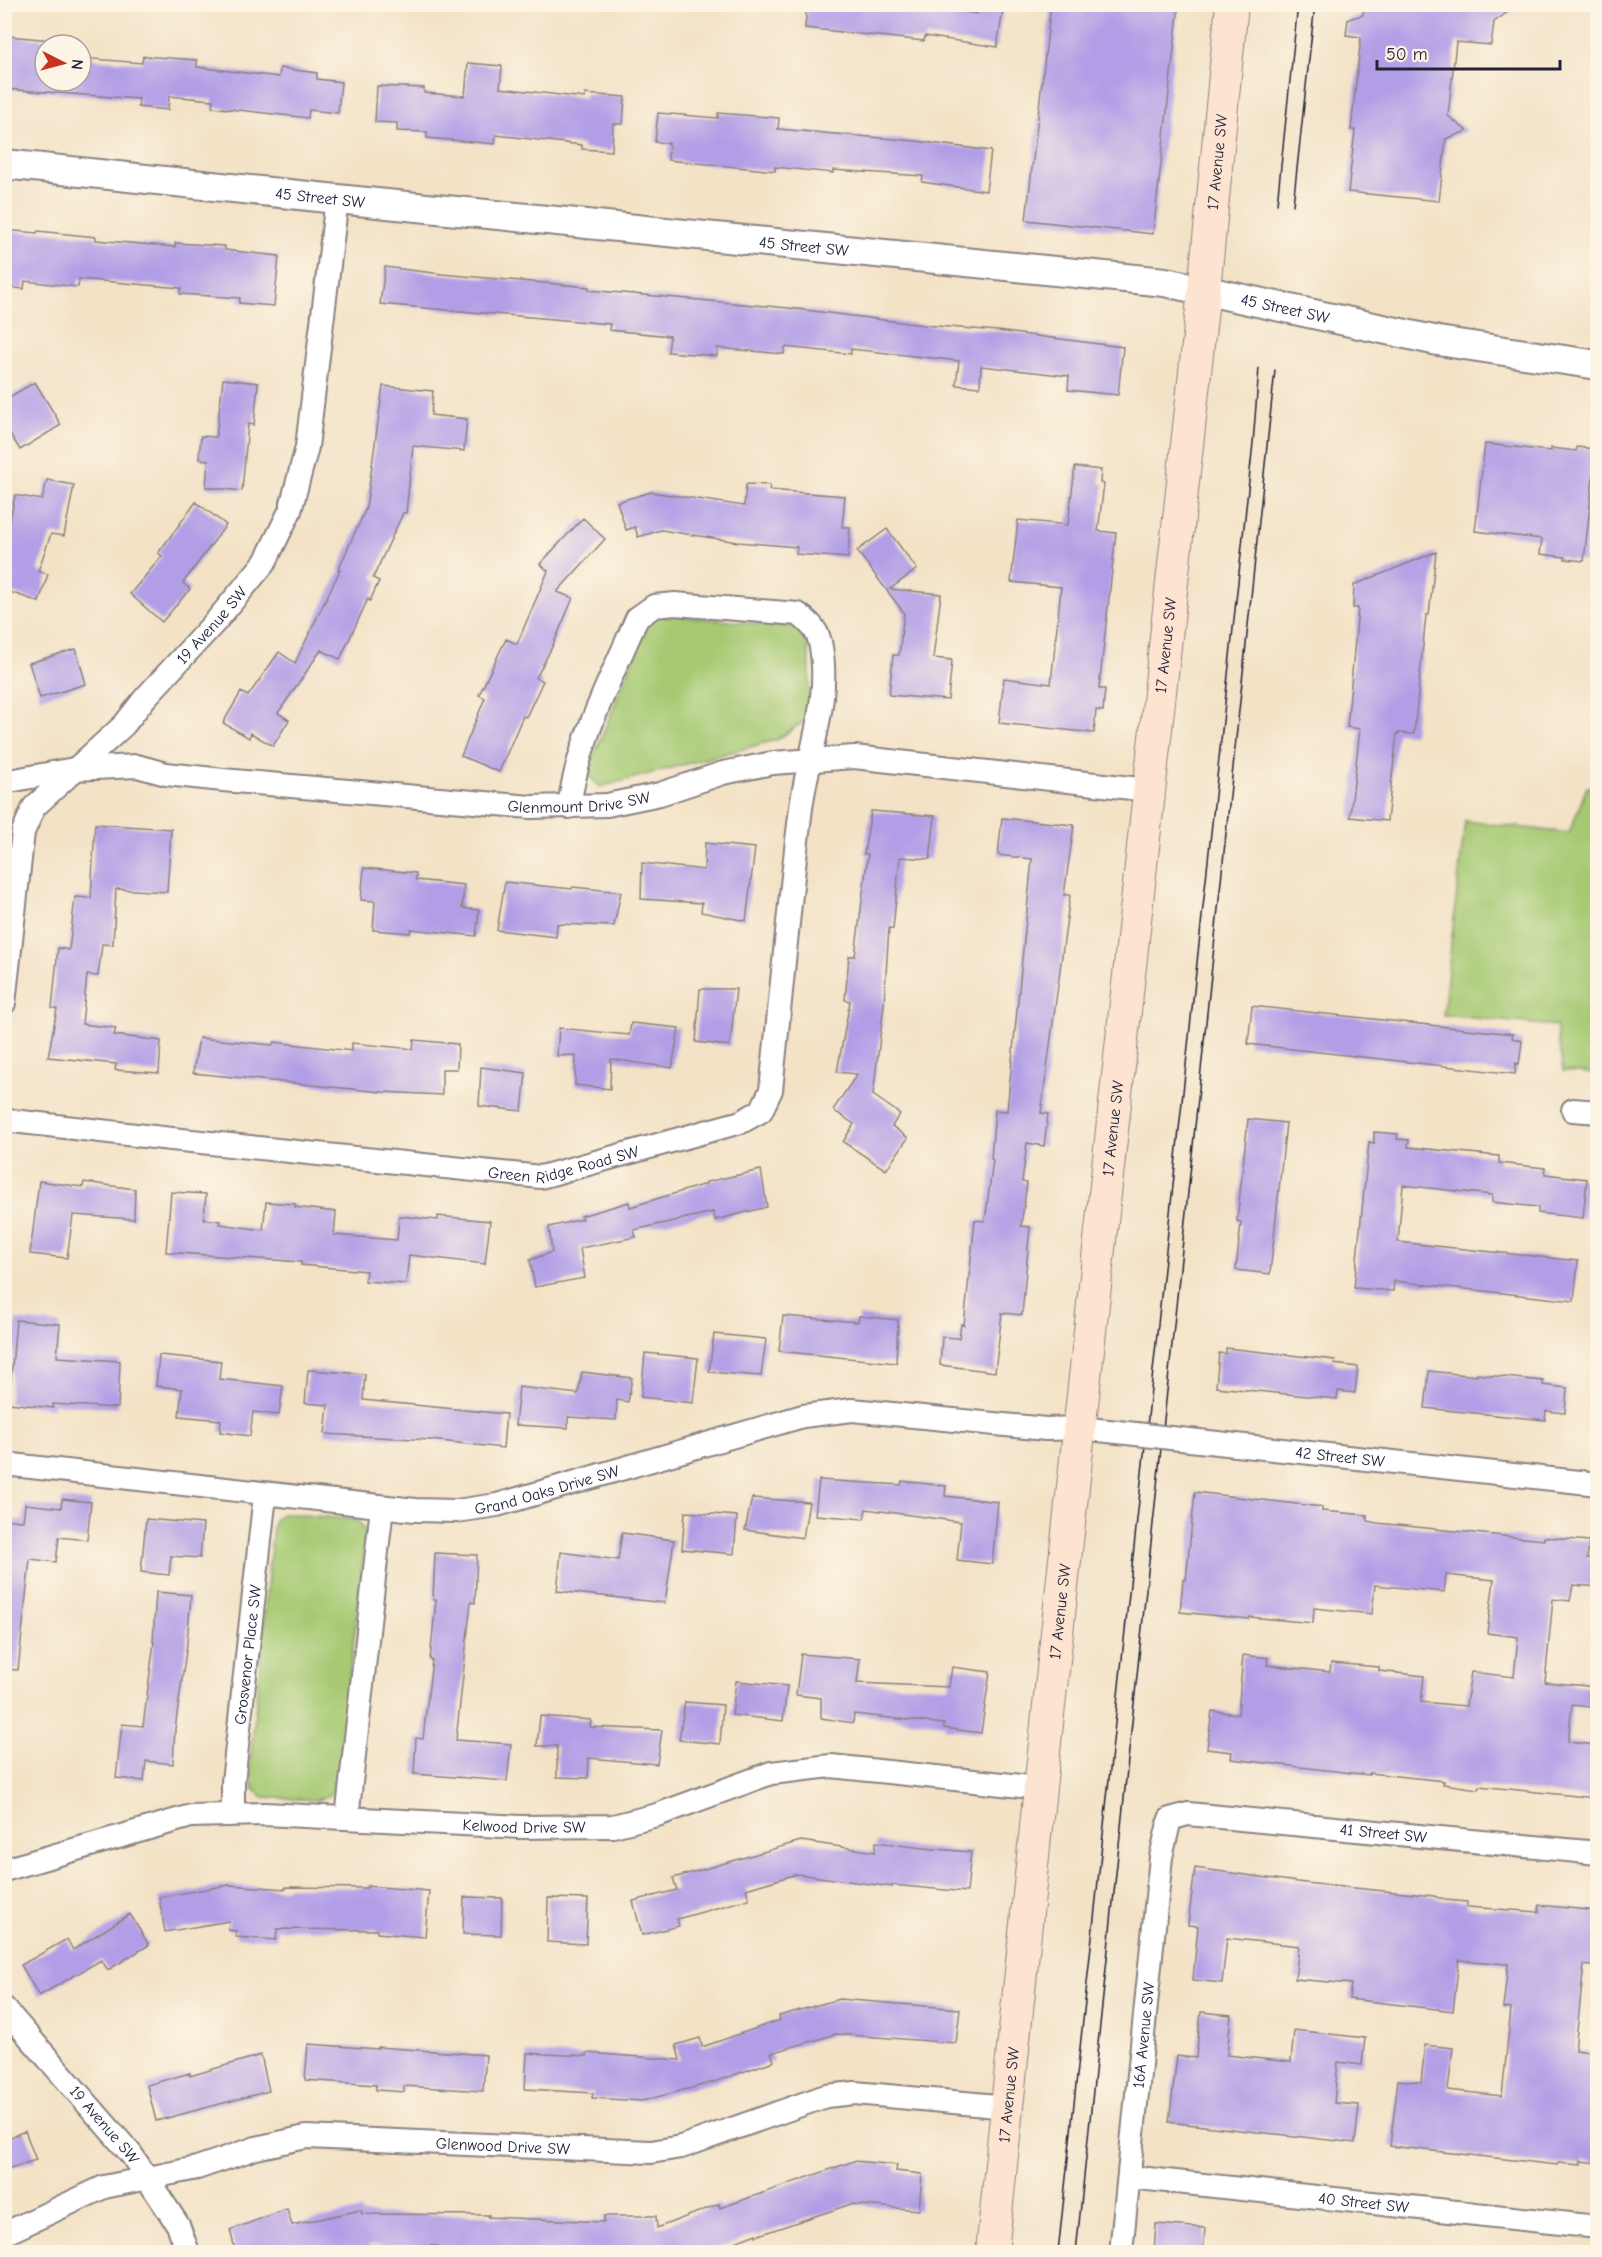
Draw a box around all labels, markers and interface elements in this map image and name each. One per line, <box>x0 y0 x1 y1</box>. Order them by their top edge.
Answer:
north arrow <box>33 33 93 93</box>
scale bar <box>1377 33 1560 71</box>
text: 50 m <box>1386 44 1428 65</box>
text: N <box>67 58 86 71</box>
street label: 17 Avenue SW <box>1204 113 1231 211</box>
street label: 45 Street SW <box>274 185 366 212</box>
street label: 45 Street SW <box>758 233 850 260</box>
street label: 45 Street SW <box>1239 291 1331 327</box>
street label: 19 Avenue SW <box>173 583 251 668</box>
street label: 17 Avenue SW <box>1152 597 1180 694</box>
street label: Glenmount Drive SW <box>507 788 652 817</box>
street label: 17 Avenue SW <box>1099 1080 1127 1177</box>
street label: Green Ridge Road SW <box>487 1142 641 1187</box>
street label: 42 Street SW <box>1294 1443 1386 1471</box>
street label: Grand Oaks Drive SW <box>473 1462 622 1518</box>
street label: 17 Avenue SW <box>1046 1563 1075 1660</box>
street label: Grosvenor Place SW <box>231 1584 265 1726</box>
street label: Kelwood Drive SW <box>462 1816 586 1837</box>
street label: 41 Street SW <box>1339 1820 1428 1847</box>
street label: 16A Avenue SW <box>1130 1981 1158 2089</box>
street label: 17 Avenue SW <box>995 2046 1023 2144</box>
street label: 19 Avenue SW <box>66 2082 143 2167</box>
street label: Glenwood Drive SW <box>435 2135 571 2158</box>
street label: 40 Street SW <box>1317 2189 1410 2217</box>

